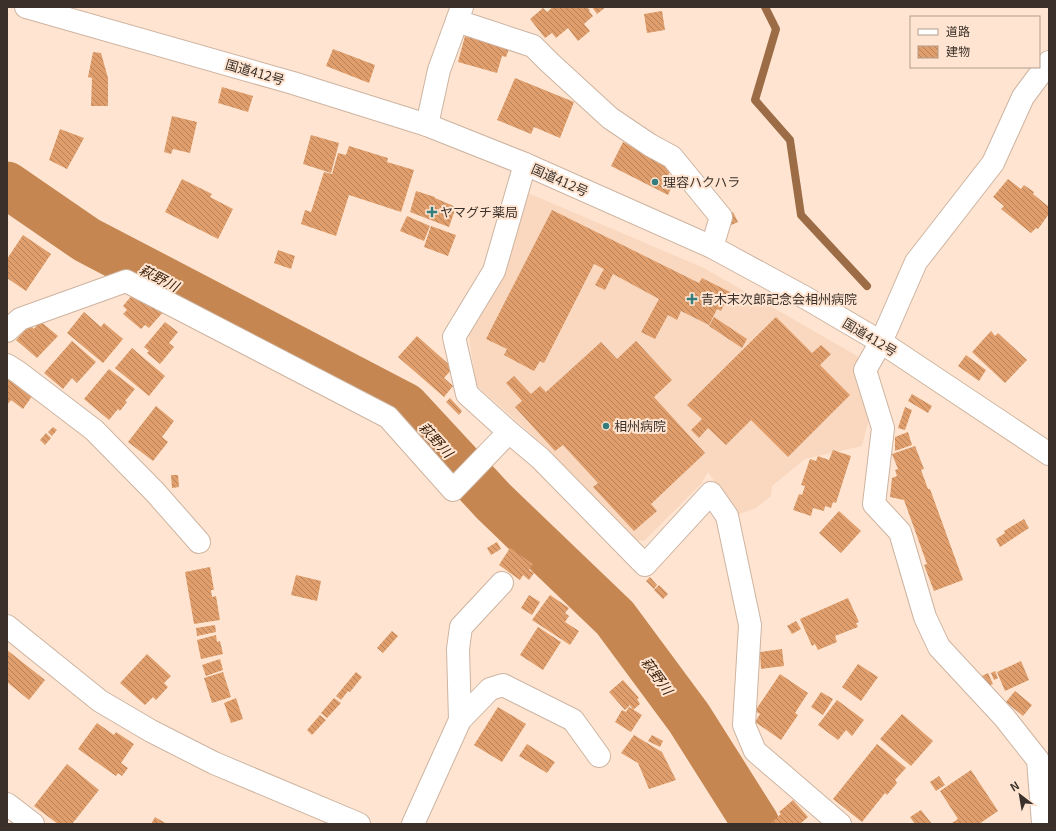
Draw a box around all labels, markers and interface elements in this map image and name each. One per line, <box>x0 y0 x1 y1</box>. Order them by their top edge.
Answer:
legend <box>910 16 1040 68</box>
text: 道路 <box>946 22 970 39</box>
text: 建物 <box>946 42 970 59</box>
street label: 国道412号 <box>223 54 287 89</box>
street label: 国道412号 <box>529 159 592 201</box>
place label: 理容ハクハラ <box>663 172 740 191</box>
marker: 理容ハクハラ <box>650 177 660 187</box>
place label: ヤマグチ薬局 <box>440 202 518 221</box>
marker: ヤマグチ薬局 <box>427 207 437 217</box>
water label: 萩野川 <box>136 259 184 296</box>
place label: 青木末次郎記念会相州病院 <box>701 289 857 308</box>
marker: 青木末次郎記念会相州病院 <box>686 293 698 305</box>
street label: 国道412号 <box>839 313 901 360</box>
place label: 相州病院 <box>614 416 666 435</box>
water label: 萩野川 <box>415 417 460 463</box>
marker: 相州病院 <box>601 421 611 431</box>
water label: 萩野川 <box>637 653 679 700</box>
north arrow <box>1000 775 1040 815</box>
text: N <box>1007 777 1022 795</box>

